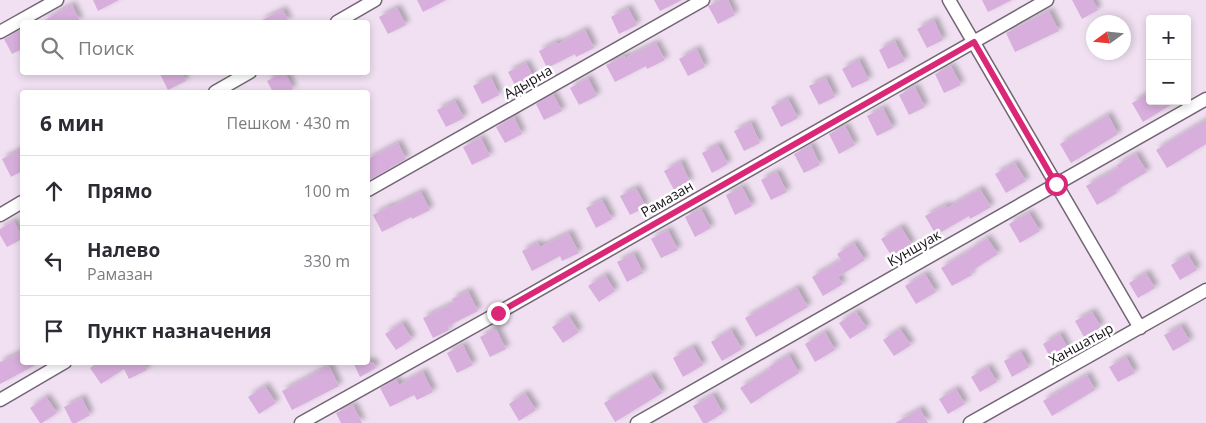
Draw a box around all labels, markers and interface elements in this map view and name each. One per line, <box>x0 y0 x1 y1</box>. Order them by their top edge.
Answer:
north arrow <box>1086 15 1131 60</box>
map controls <box>1146 15 1191 105</box>
button: + <box>1146 15 1191 60</box>
search box <box>20 20 370 75</box>
icon: search <box>38 34 66 62</box>
text: Поиск <box>78 35 134 61</box>
street label: Адырна <box>500 60 555 103</box>
button: − <box>1146 60 1191 105</box>
text: 6 мин <box>40 109 104 137</box>
text: Пешком · 430 m <box>227 112 350 134</box>
route start <box>1045 173 1068 196</box>
street label: Рамазан <box>637 176 696 221</box>
icon: ahead <box>40 177 68 205</box>
text: Прямо <box>87 178 152 204</box>
text: 100 m <box>304 180 350 202</box>
street label: Куншуак <box>883 224 945 271</box>
text: Налево <box>87 237 160 263</box>
icon: left <box>40 247 68 275</box>
text: 330 m <box>304 250 350 272</box>
text: Рамазан <box>87 263 153 285</box>
route end <box>487 302 510 325</box>
icon: arrive <box>40 317 68 345</box>
text: Пункт назначения <box>87 318 272 344</box>
street label: Ханшатыр <box>1045 318 1116 369</box>

